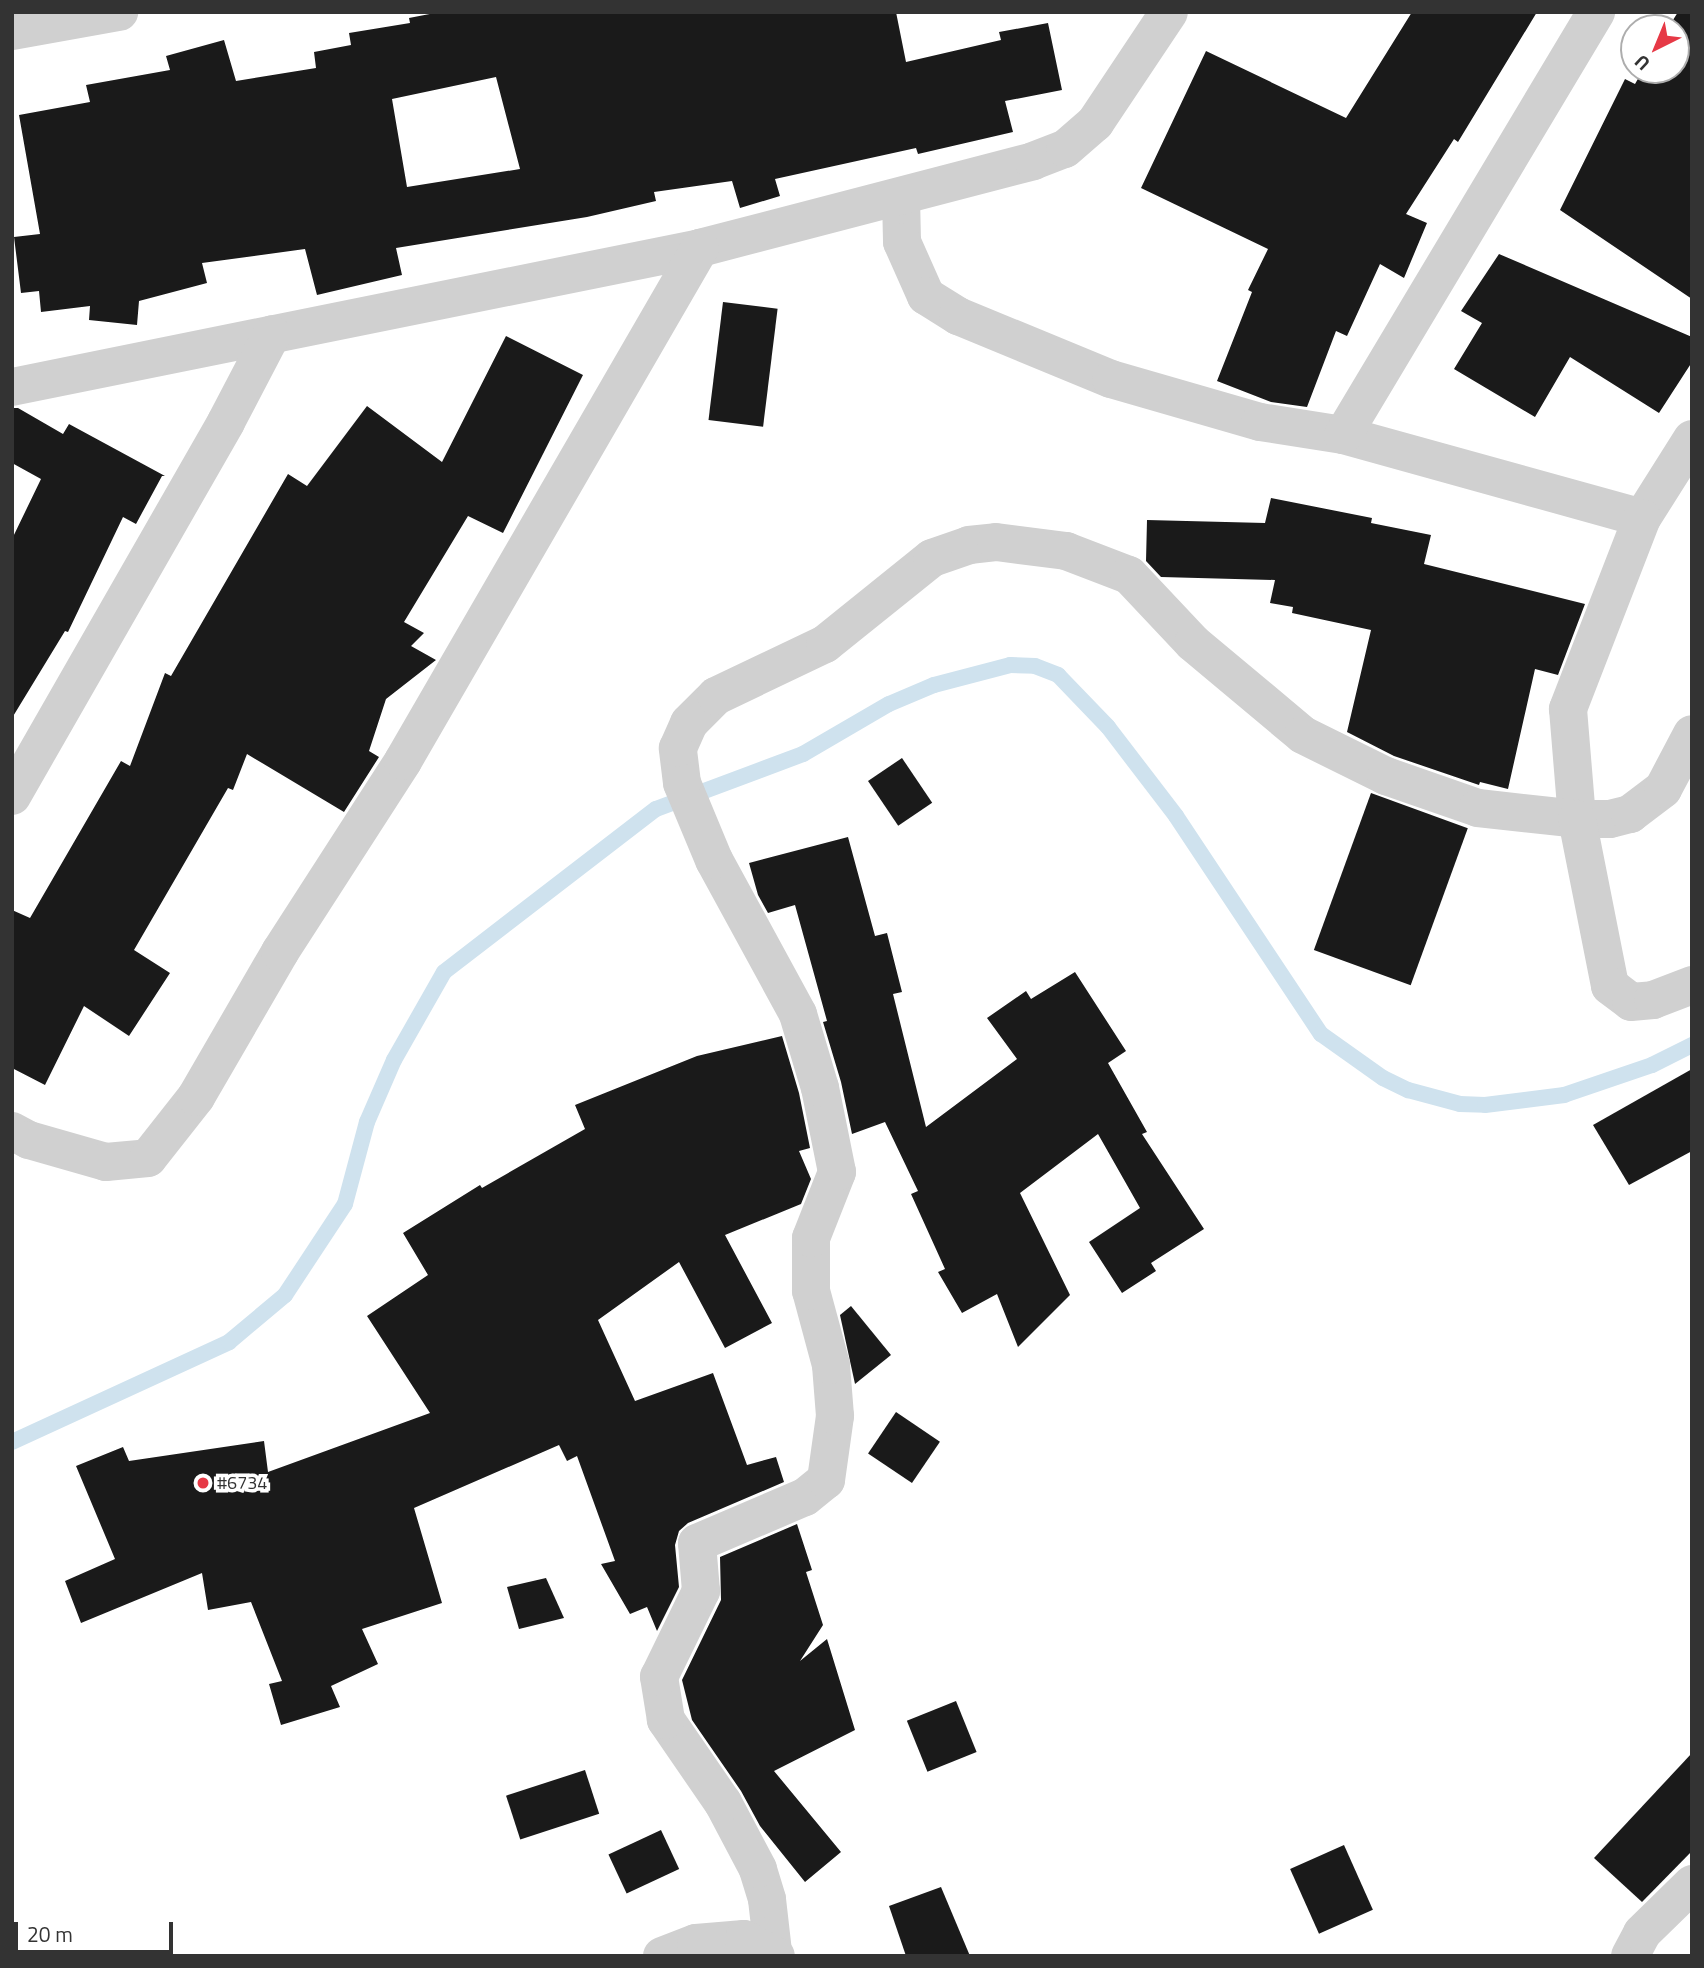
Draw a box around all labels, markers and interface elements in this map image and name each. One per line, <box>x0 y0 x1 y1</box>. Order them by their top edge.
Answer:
north arrow <box>1620 14 1690 84</box>
text: U <box>1627 48 1656 78</box>
place label: #6734 <box>217 1472 267 1494</box>
marker: #6734 <box>195 1475 211 1491</box>
scale bar <box>18 1909 177 1953</box>
text: 20 m <box>27 1918 73 1950</box>

